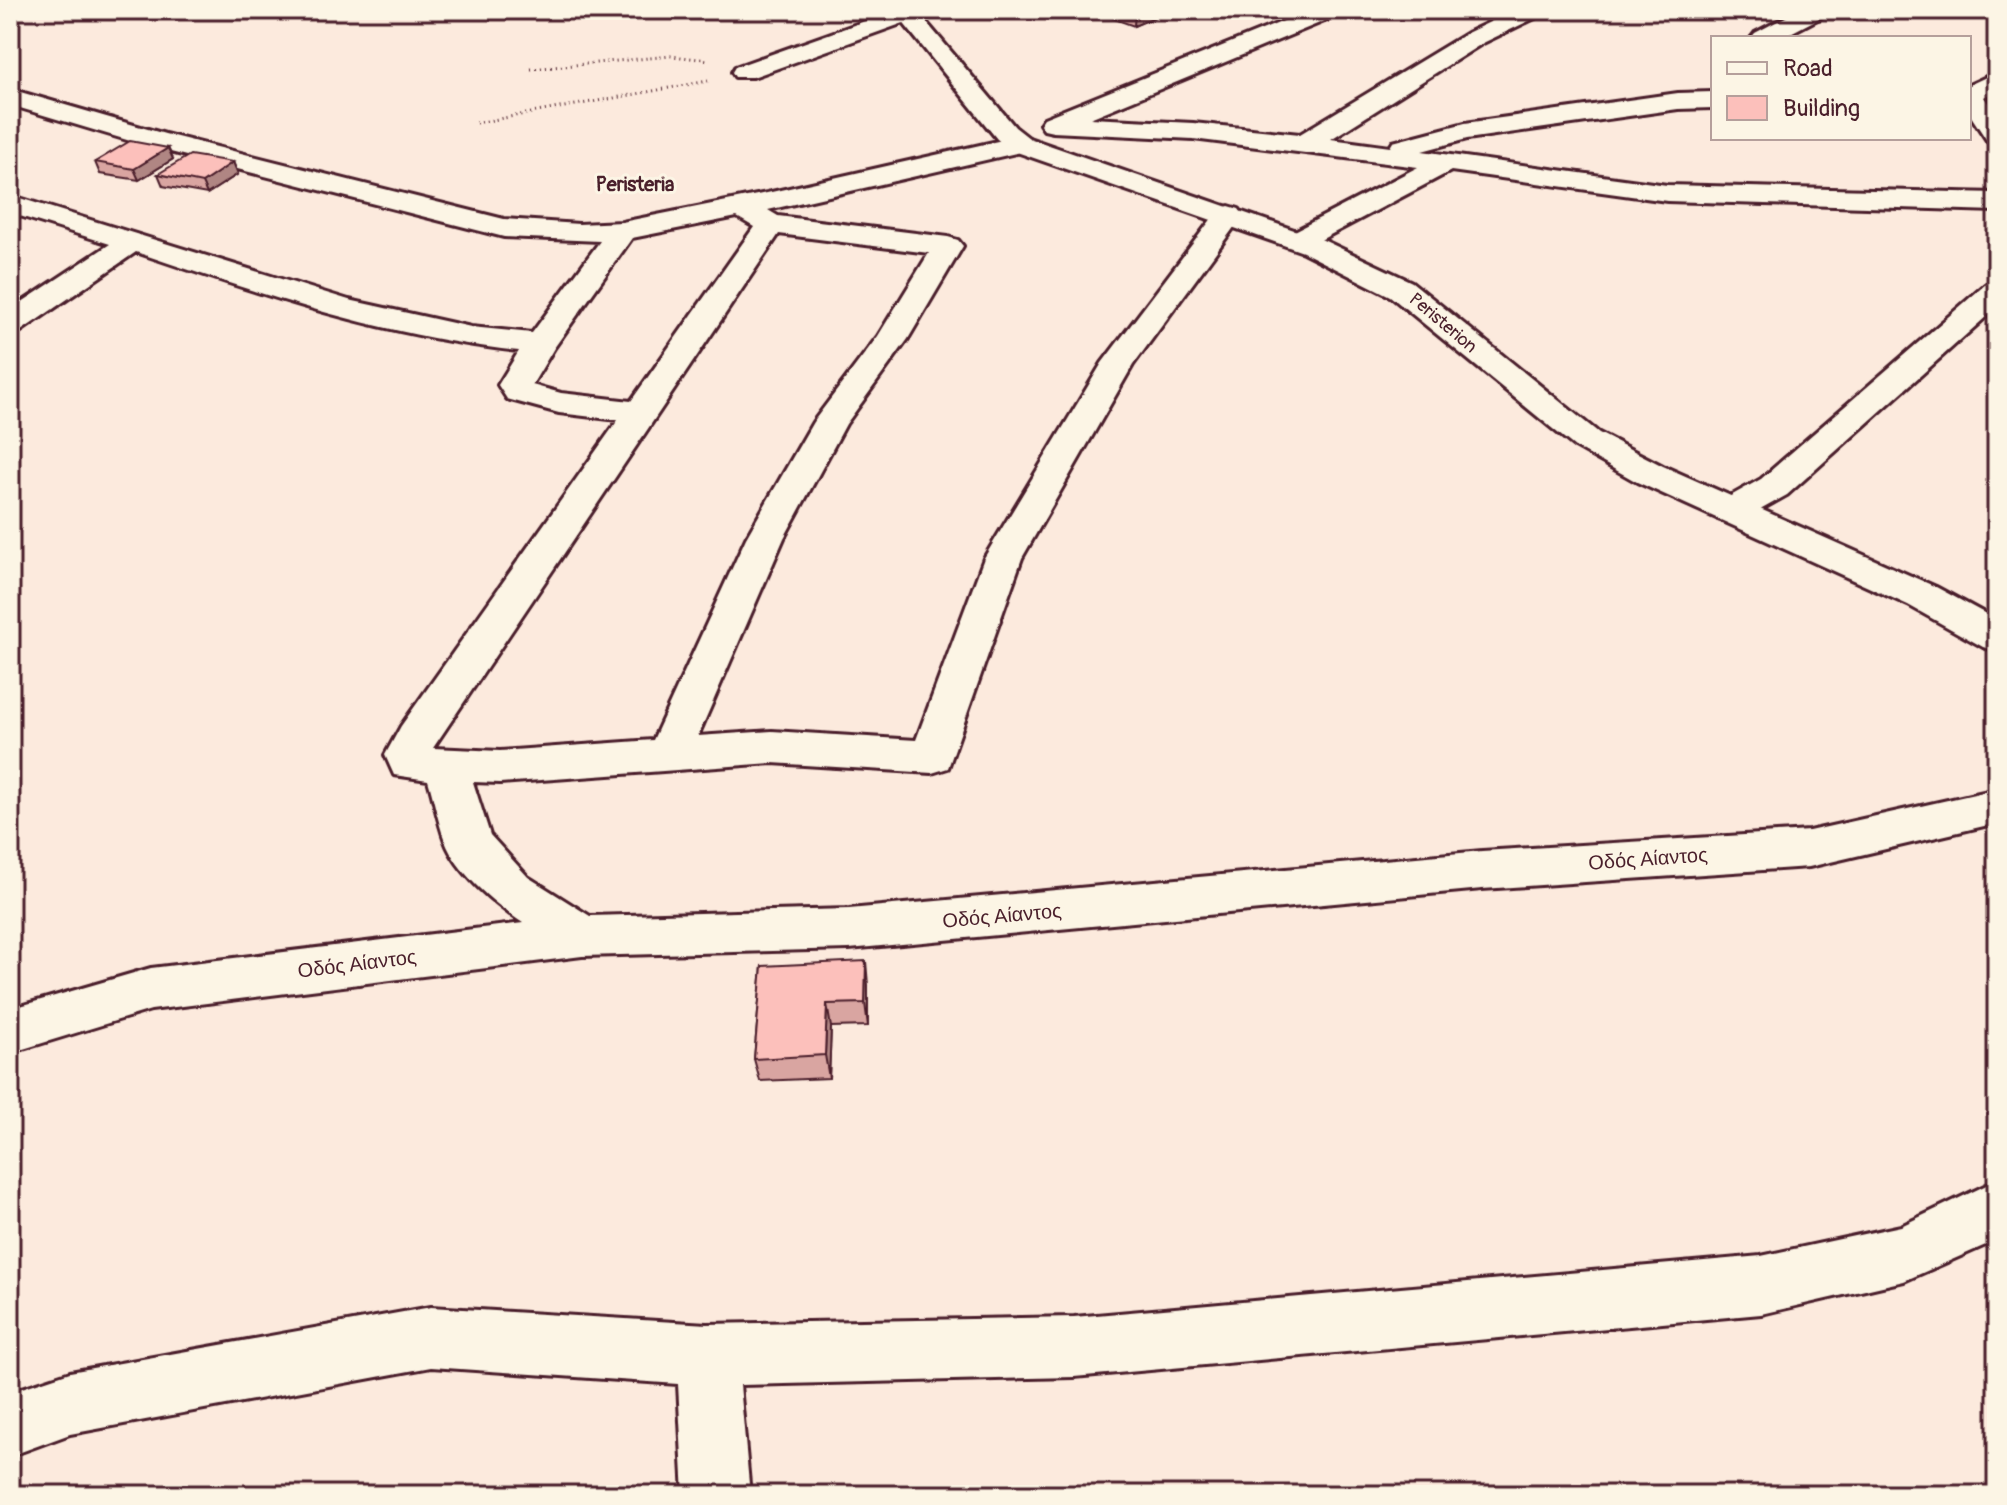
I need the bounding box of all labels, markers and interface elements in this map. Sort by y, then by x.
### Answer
legend [1711,36,1971,140]
text: Road [1783,54,1833,83]
text: Building [1783,94,1860,123]
district label: Peristeria [596,172,674,197]
street label: Peristerion [1404,288,1482,358]
street label: Οδός Αίαντος [1588,842,1709,876]
street label: Οδός Αίαντος [941,898,1063,934]
street label: Οδός Αίαντος [296,944,418,984]

